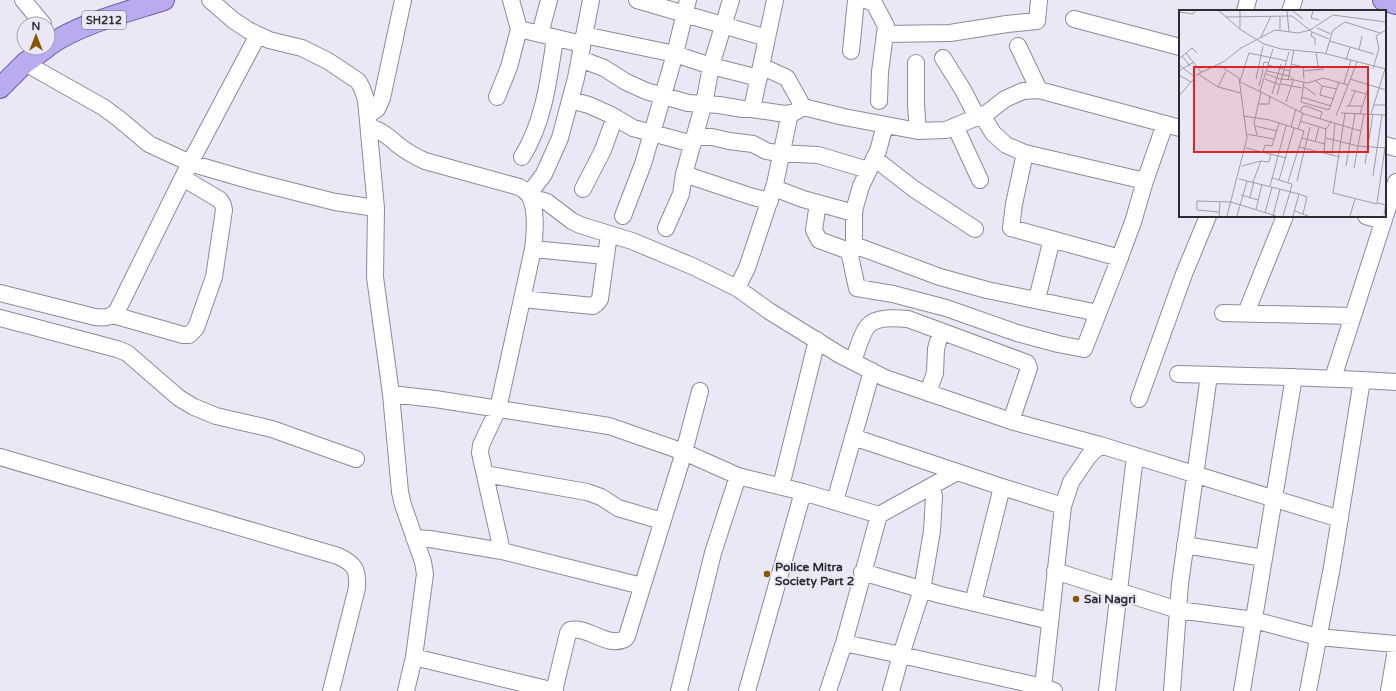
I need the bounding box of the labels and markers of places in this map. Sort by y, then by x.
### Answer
place label: Police Mitra Society Part 2 [775,560,854,589]
marker: Police Mitra Society Part 2 [762,569,772,579]
place label: Sai Nagri [1084,592,1136,607]
marker: Sai Nagri [1071,594,1081,604]

